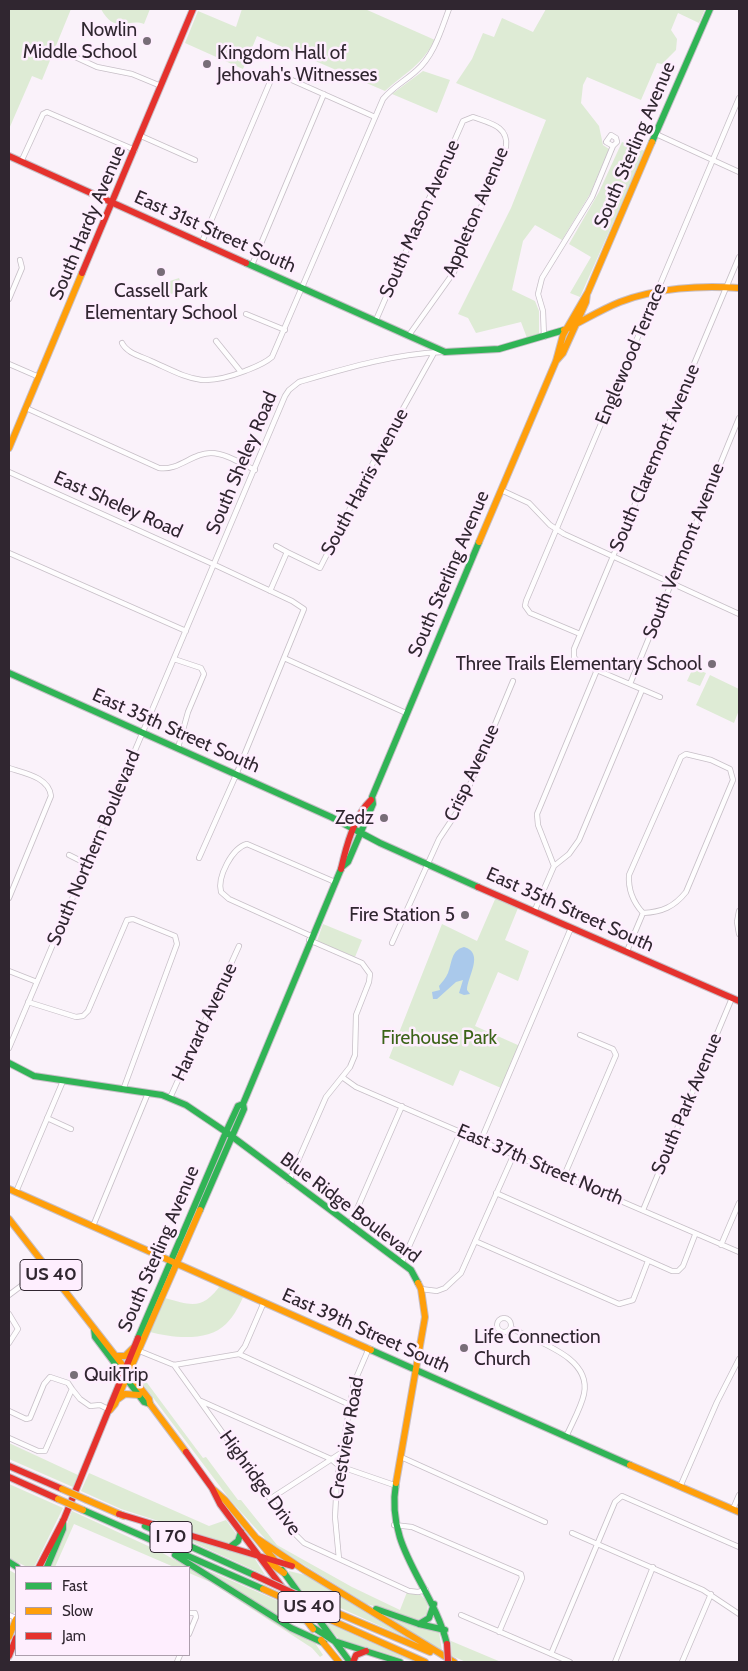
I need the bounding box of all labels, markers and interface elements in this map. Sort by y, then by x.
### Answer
place label: Nowlin Middle School [23,19,137,63]
marker: Nowlin Middle School [141,35,153,47]
place label: Kingdom Hall of Jehovah's Witnesses [217,42,377,86]
marker: Kingdom Hall of Jehovah's Witnesses [201,58,213,70]
street label: South Sterling Avenue [590,58,680,232]
street label: South Mason Avenue [375,137,465,301]
street label: South Hardy Avenue [45,142,131,304]
street label: Appleton Avenue [438,144,514,280]
street label: East 31st Street South [131,186,299,278]
marker: Cassell Park Elementary School [155,266,167,278]
place label: Cassell Park Elementary School [85,280,237,324]
street label: Englewood Terrace [591,280,671,428]
street label: South Claremont Avenue [605,361,705,555]
street label: South Sheley Road [202,388,282,538]
street label: South Harris Avenue [317,405,413,559]
street label: South Vermont Avenue [638,460,730,642]
street label: East Sheley Road [50,466,186,544]
street label: South Sterling Avenue [404,487,494,661]
place label: Three Trails Elementary School [456,653,702,675]
marker: Three Trails Elementary School [706,658,718,670]
street label: East 35th Street South [89,684,263,778]
street label: Crisp Avenue [440,721,504,825]
street label: South Northern Boulevard [43,747,145,949]
place label: Zedz [335,807,374,829]
marker: Zedz [378,812,390,824]
street label: East 35th Street South [483,863,657,957]
place label: Fire Station 5 [349,904,455,926]
marker: Fire Station 5 [459,909,471,921]
street label: Harvard Avenue [168,959,242,1085]
park label: Firehouse Park [381,1027,497,1049]
street label: South Park Avenue [647,1030,727,1178]
street label: East 37th Street North [453,1120,627,1210]
street label: Blue Ridge Boulevard [275,1148,425,1268]
street label: South Sterling Avenue [114,1162,204,1336]
road number: US 40 [20,1260,82,1290]
street label: East 39th Street South [278,1284,454,1378]
place label: Life Connection Church [474,1326,601,1370]
marker: Life Connection Church [458,1342,470,1354]
place label: QuikTrip [84,1364,148,1386]
marker: QuikTrip [68,1369,80,1381]
street label: Crestview Road [325,1375,369,1501]
street label: Highridge Drive [214,1426,306,1540]
road number: I 70 [150,1521,192,1552]
legend [15,1566,190,1656]
text: Fast [62,1577,87,1595]
road number: US 40 [278,1591,340,1622]
text: Slow [62,1602,93,1620]
text: Jam [62,1627,86,1645]

